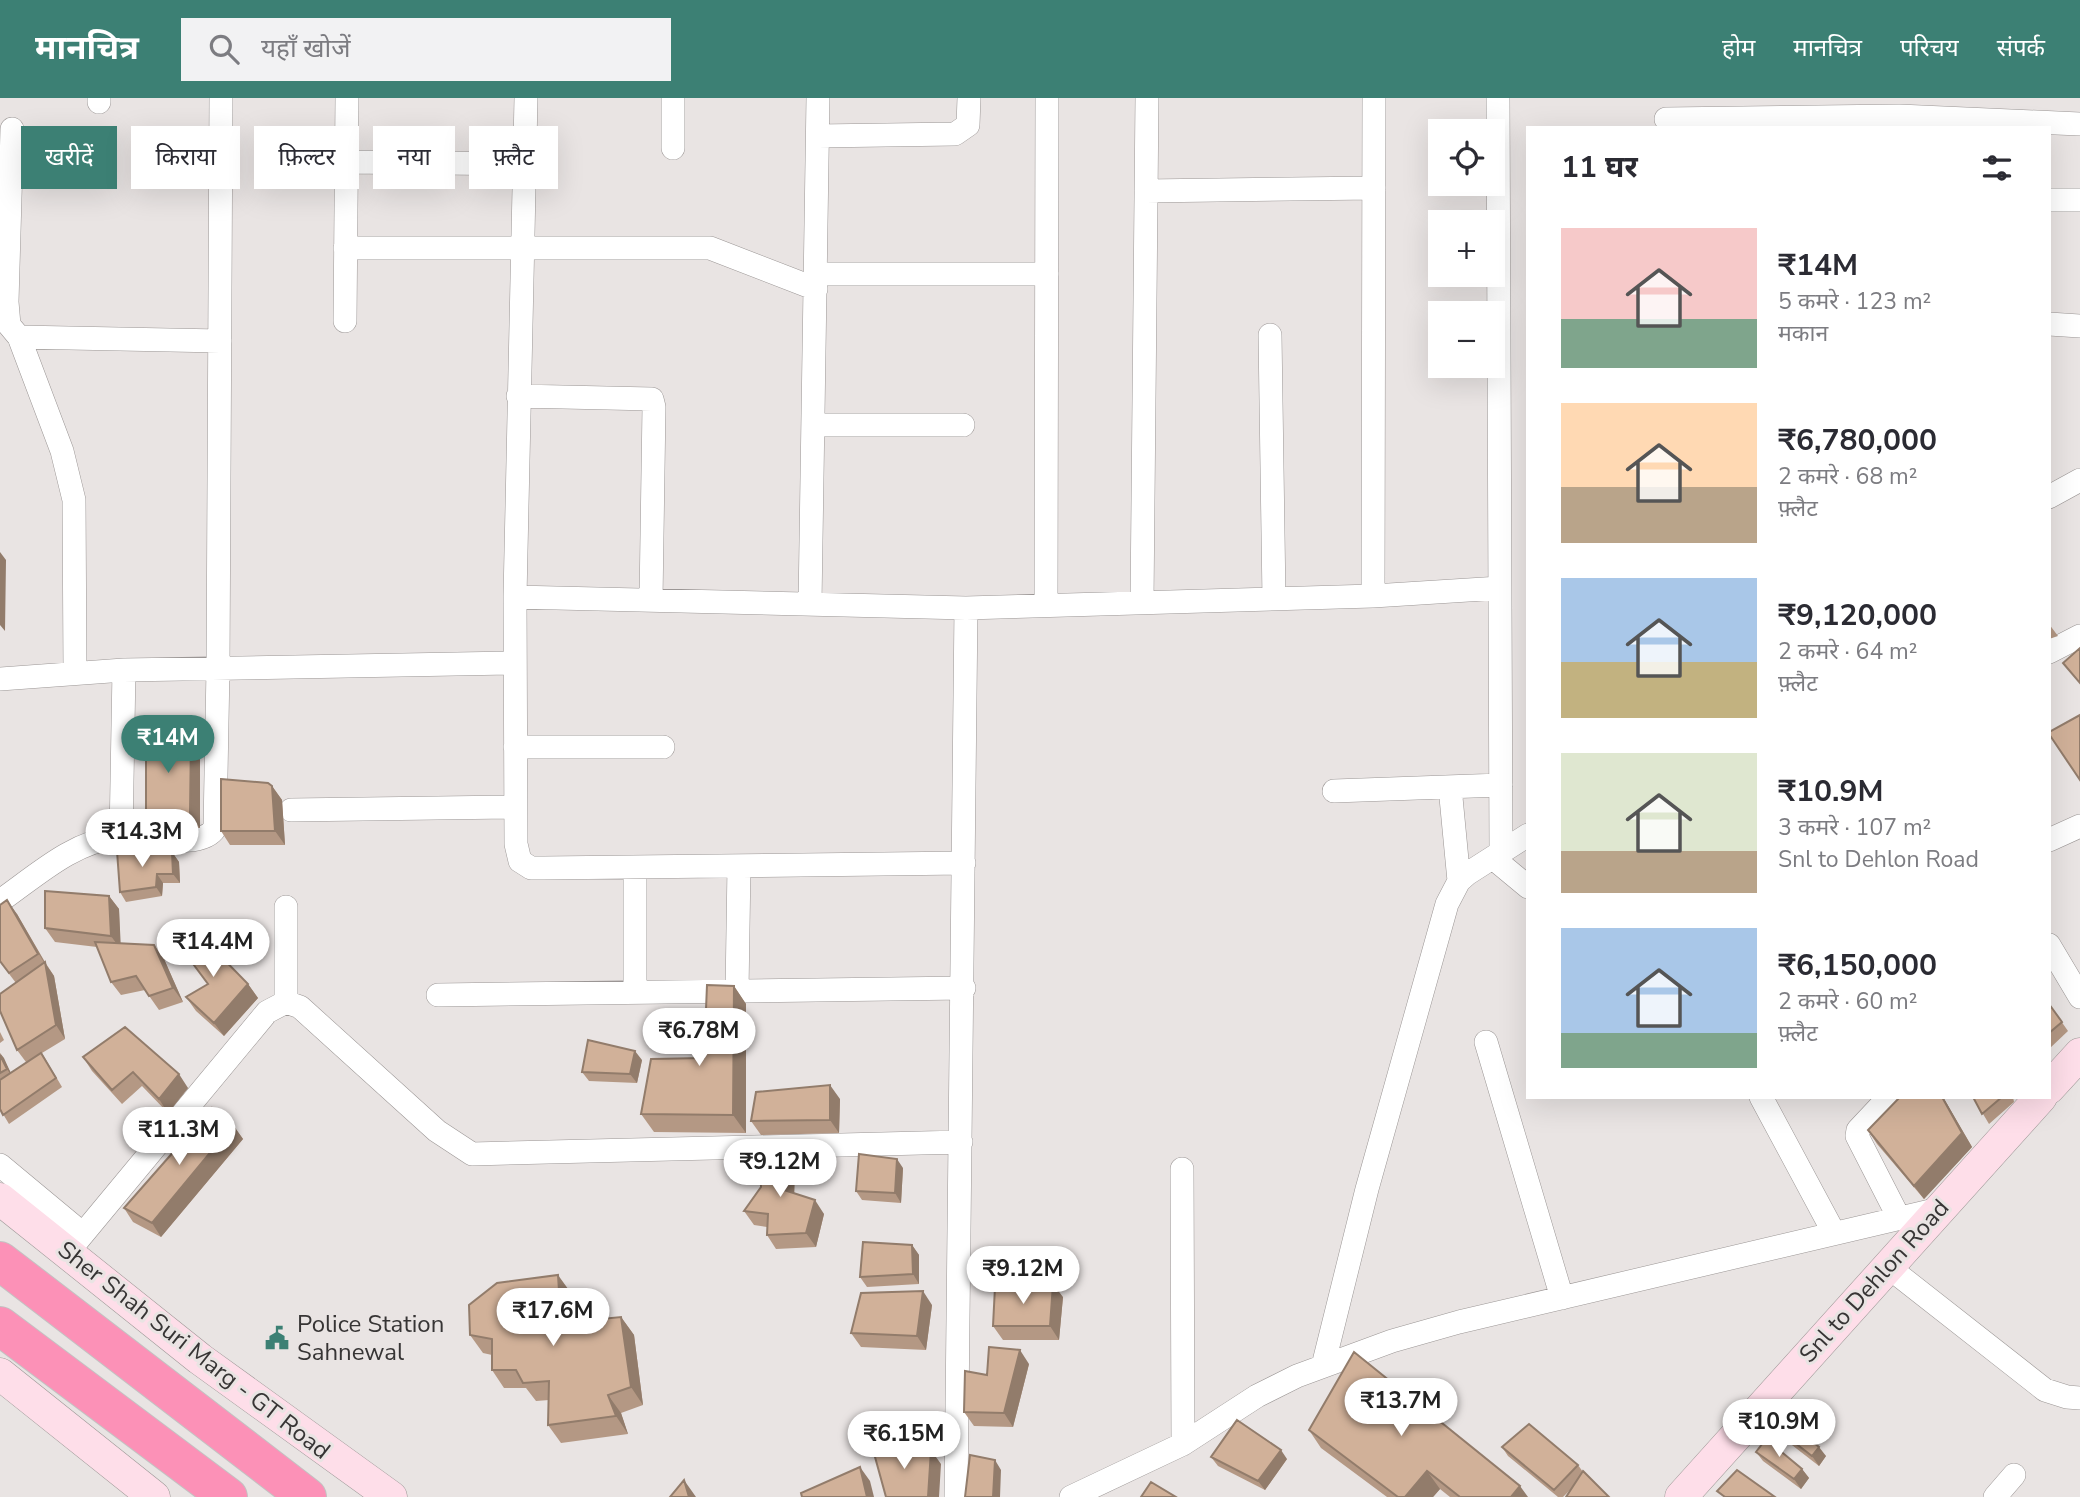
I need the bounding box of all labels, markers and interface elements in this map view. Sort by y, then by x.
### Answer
search box [181,18,671,81]
text: मानचित्र [35,26,139,71]
icon: search [205,30,243,68]
text: यहाँ खोजें [261,31,351,66]
text: होम [1722,32,1755,64]
text: मानचित्र [1793,32,1862,64]
text: परिचय [1900,32,1959,64]
text: संपर्क [1997,32,2045,64]
map controls [1428,119,1505,378]
button: locate [1428,119,1505,196]
chip: खरीदें [21,126,117,189]
chip: किराया [131,126,240,189]
chip: फ़िल्टर [254,126,359,189]
chip: नया [373,126,455,189]
chip: फ़्लैट [469,126,558,189]
text: 11 घर [1561,147,1638,188]
icon: filters [1978,149,2016,187]
button: + [1428,210,1505,287]
text: ₹14M [1778,245,1858,286]
icon: home [1617,256,1701,340]
text: 5 कमरे · 123 m² [1778,286,1931,317]
button: − [1428,301,1505,378]
text: मकान [1778,318,1828,349]
text: ₹6,780,000 [1778,420,1937,461]
icon: home [1617,431,1701,515]
text: 2 कमरे · 68 m² [1778,461,1918,492]
text: फ़्लैट [1778,493,1818,524]
text: ₹9,120,000 [1778,595,1937,636]
icon: home [1617,606,1701,690]
text: 2 कमरे · 64 m² [1778,636,1918,667]
text: फ़्लैट [1778,668,1818,699]
pin: ₹14M [127,716,209,775]
text: ₹14M [137,722,199,753]
text: ₹10.9M [1778,771,1883,812]
icon: home [1617,781,1701,865]
pin: ₹14.3M [85,810,199,869]
text: 3 कमरे · 107 m² [1778,812,1931,843]
text: ₹14.3M [102,816,182,847]
text: Snl to Dehlon Road [1778,844,1979,875]
pin: ₹14.4M [156,920,270,979]
text: ₹14.4M [173,926,253,957]
text: ₹6,150,000 [1778,945,1937,986]
icon: home [1617,956,1701,1040]
text: 2 कमरे · 60 m² [1778,986,1918,1017]
pin: ₹6.78M [642,1009,756,1068]
text: ₹6.78M [659,1015,739,1046]
text: फ़्लैट [1778,1018,1818,1049]
pin: ₹11.3M [122,1108,236,1167]
text: ₹11.3M [139,1114,219,1145]
pin: ₹9.12M [723,1140,837,1199]
text: ₹9.12M [740,1146,820,1177]
street label: Snl to Dehlon Road [1792,1192,1956,1370]
street label: Sher Shah Suri Marg - GT Road [51,1234,337,1466]
pin: ₹9.12M [966,1246,1080,1306]
text: ₹9.12M [983,1253,1063,1284]
pin: ₹17.6M [496,1288,610,1348]
text: ₹17.6M [513,1295,593,1326]
place label: Police Station Sahnewal [297,1308,444,1368]
public building icon: Police Station Sahnewal [263,1324,291,1352]
pin: ₹13.7M [1344,1378,1458,1438]
text: ₹13.7M [1361,1385,1441,1416]
pin: ₹10.9M [1722,1400,1836,1459]
text: ₹10.9M [1739,1406,1819,1437]
pin: ₹6.15M [847,1412,961,1471]
text: ₹6.15M [864,1418,944,1449]

